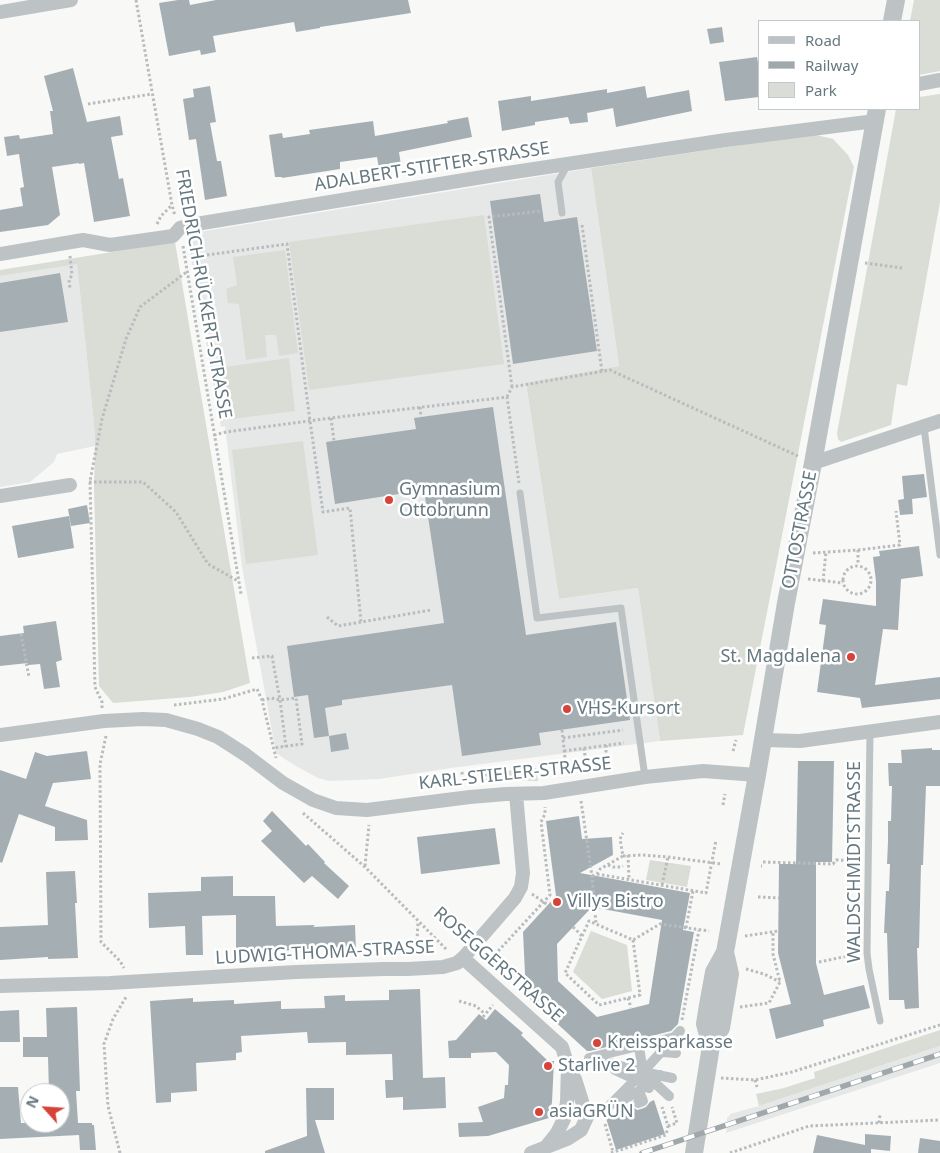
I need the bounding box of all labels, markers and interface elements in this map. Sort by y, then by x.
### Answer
legend [758,20,920,110]
text: Road [805,30,841,50]
text: Railway [805,55,858,75]
text: Park [805,80,837,100]
street label: ADALBERT-STIFTER-STRASSE [313,138,551,196]
street label: FRIEDRICH-RÜCKERT-STRASSE [170,167,236,421]
street label: OTTOSTRASSE [778,469,822,591]
place label: Gymnasium Ottobrunn [399,479,501,522]
marker: Gymnasium Ottobrunn [383,494,395,506]
place label: St. Magdalena [720,646,841,668]
marker: St. Magdalena [845,651,857,663]
place label: VHS-Kursort [577,698,680,720]
marker: VHS-Kursort [561,703,573,715]
street label: KARL-STIELER-STRASSE [417,753,613,795]
street label: WALDSCHMIDTSTRASSE [844,761,866,963]
place label: Villys Bistro [567,891,664,913]
marker: Villys Bistro [551,896,563,908]
street label: ROSEGGERSTRASSE [429,903,567,1027]
street label: LUDWIG-THOMA-STRASSE [215,936,435,970]
place label: Kreissparkasse [607,1032,733,1054]
marker: Kreissparkasse [591,1037,603,1049]
place label: Starlive 2 [558,1055,635,1077]
marker: Starlive 2 [542,1060,554,1072]
north arrow [20,1083,70,1133]
text: N [21,1092,43,1111]
place label: asiaGRÜN [549,1101,634,1123]
marker: asiaGRÜN [533,1106,545,1118]

